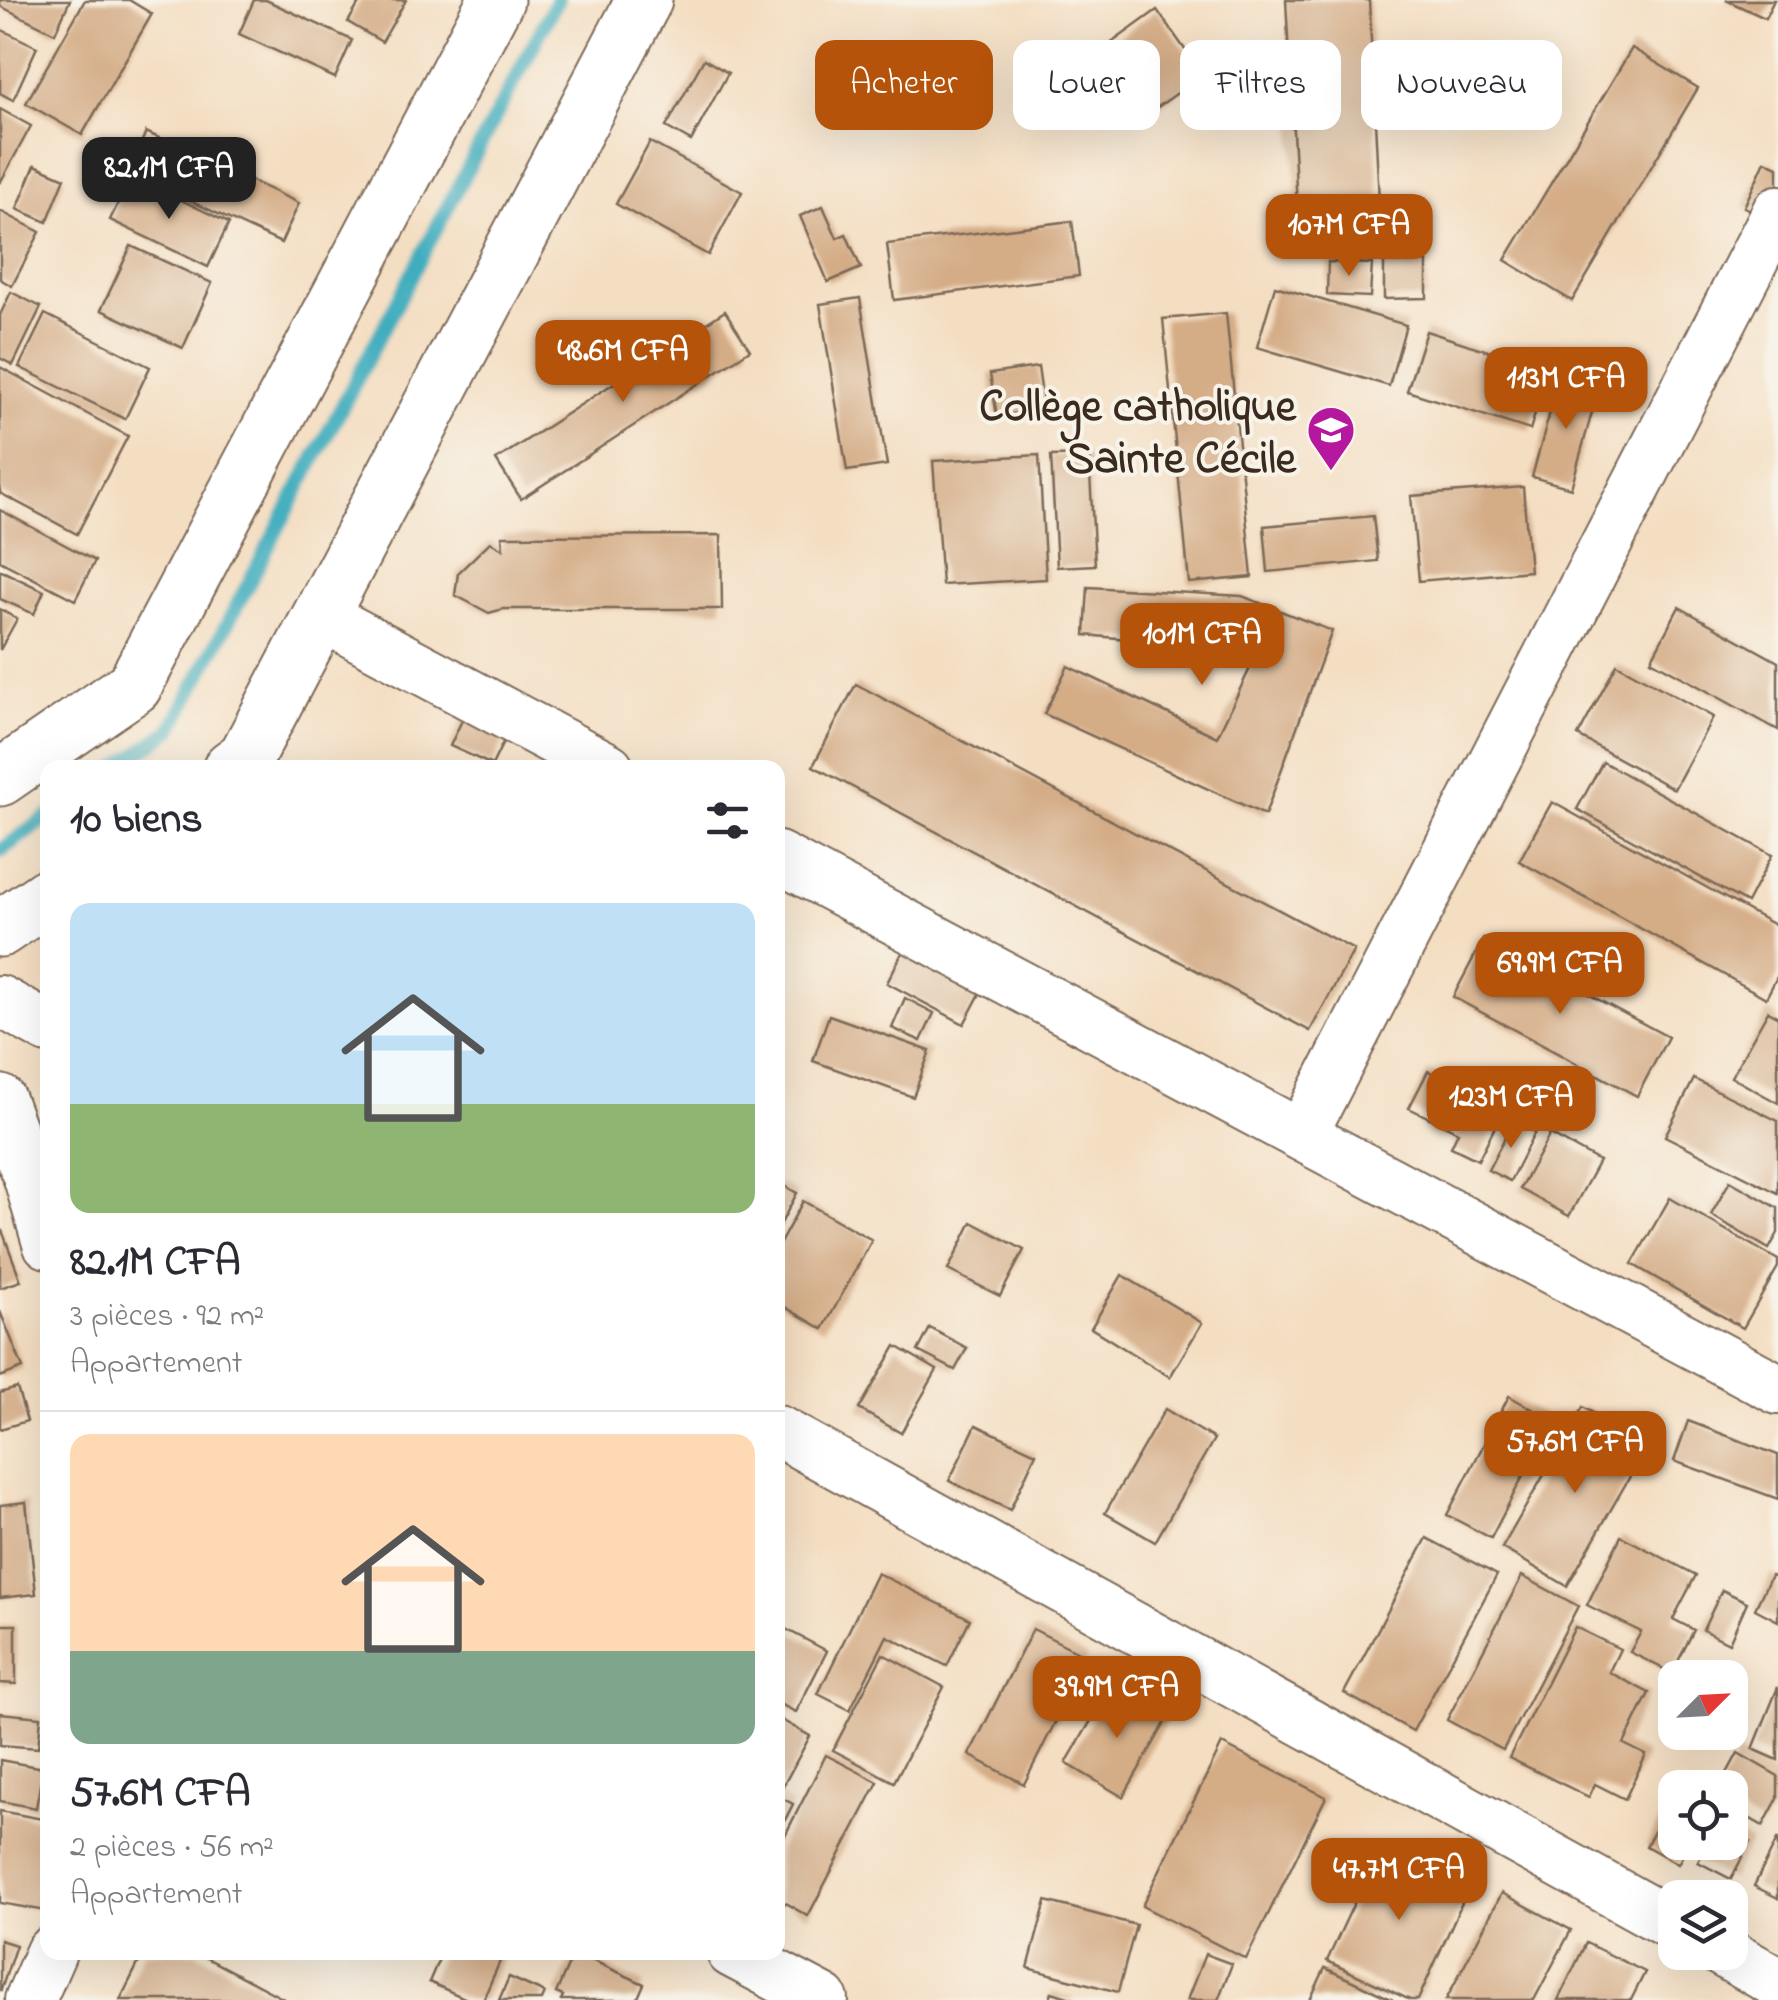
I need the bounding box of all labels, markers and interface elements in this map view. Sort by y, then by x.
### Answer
chip: Acheter [815,40,993,130]
chip: Louer [1013,40,1160,130]
chip: Filtres [1180,40,1341,130]
chip: Nouveau [1361,40,1562,130]
pin: 82.1M CFA [55,137,283,222]
text: 82.1M CFA [104,146,234,193]
pin: 107M CFA [1246,194,1452,279]
text: 107M CFA [1288,203,1410,250]
pin: 48.6M CFA [509,320,737,405]
text: 48.6M CFA [557,329,689,376]
pin: 113M CFA [1463,347,1669,432]
text: 113M CFA [1506,356,1626,403]
place label: Collège catholique Sainte Cécile [979,376,1298,494]
school or university icon: Collège catholique Sainte Cécile [1305,404,1357,472]
pin: 101M CFA [1099,603,1305,688]
text: 101M CFA [1142,612,1262,659]
text: 10 biens [70,790,203,851]
icon: filters [700,793,755,848]
pin: 69.9M CFA [1446,932,1674,1017]
text: 69.9M CFA [1497,941,1623,988]
icon: home [323,968,503,1148]
pin: 123M CFA [1408,1066,1614,1151]
text: 123M CFA [1449,1075,1573,1122]
text: 82.1M CFA [70,1233,241,1294]
text: 3 pièces · 92 m² [70,1294,264,1341]
text: Appartement [70,1341,243,1388]
pin: 57.6M CFA [1461,1411,1689,1496]
text: 57.6M CFA [1506,1420,1644,1467]
icon: home [323,1499,503,1679]
pin: 39.9M CFA [1003,1656,1231,1741]
north arrow [1658,1660,1748,1750]
map controls [1658,1660,1748,1970]
text: 39.9M CFA [1055,1665,1179,1712]
text: 57.6M CFA [70,1764,251,1825]
button: locate [1658,1770,1748,1860]
text: 2 pièces · 56 m² [70,1825,274,1872]
pin: 47.7M CFA [1285,1838,1513,1923]
text: 47.7M CFA [1333,1847,1465,1894]
text: Appartement [70,1872,243,1919]
button: layers [1658,1880,1748,1970]

